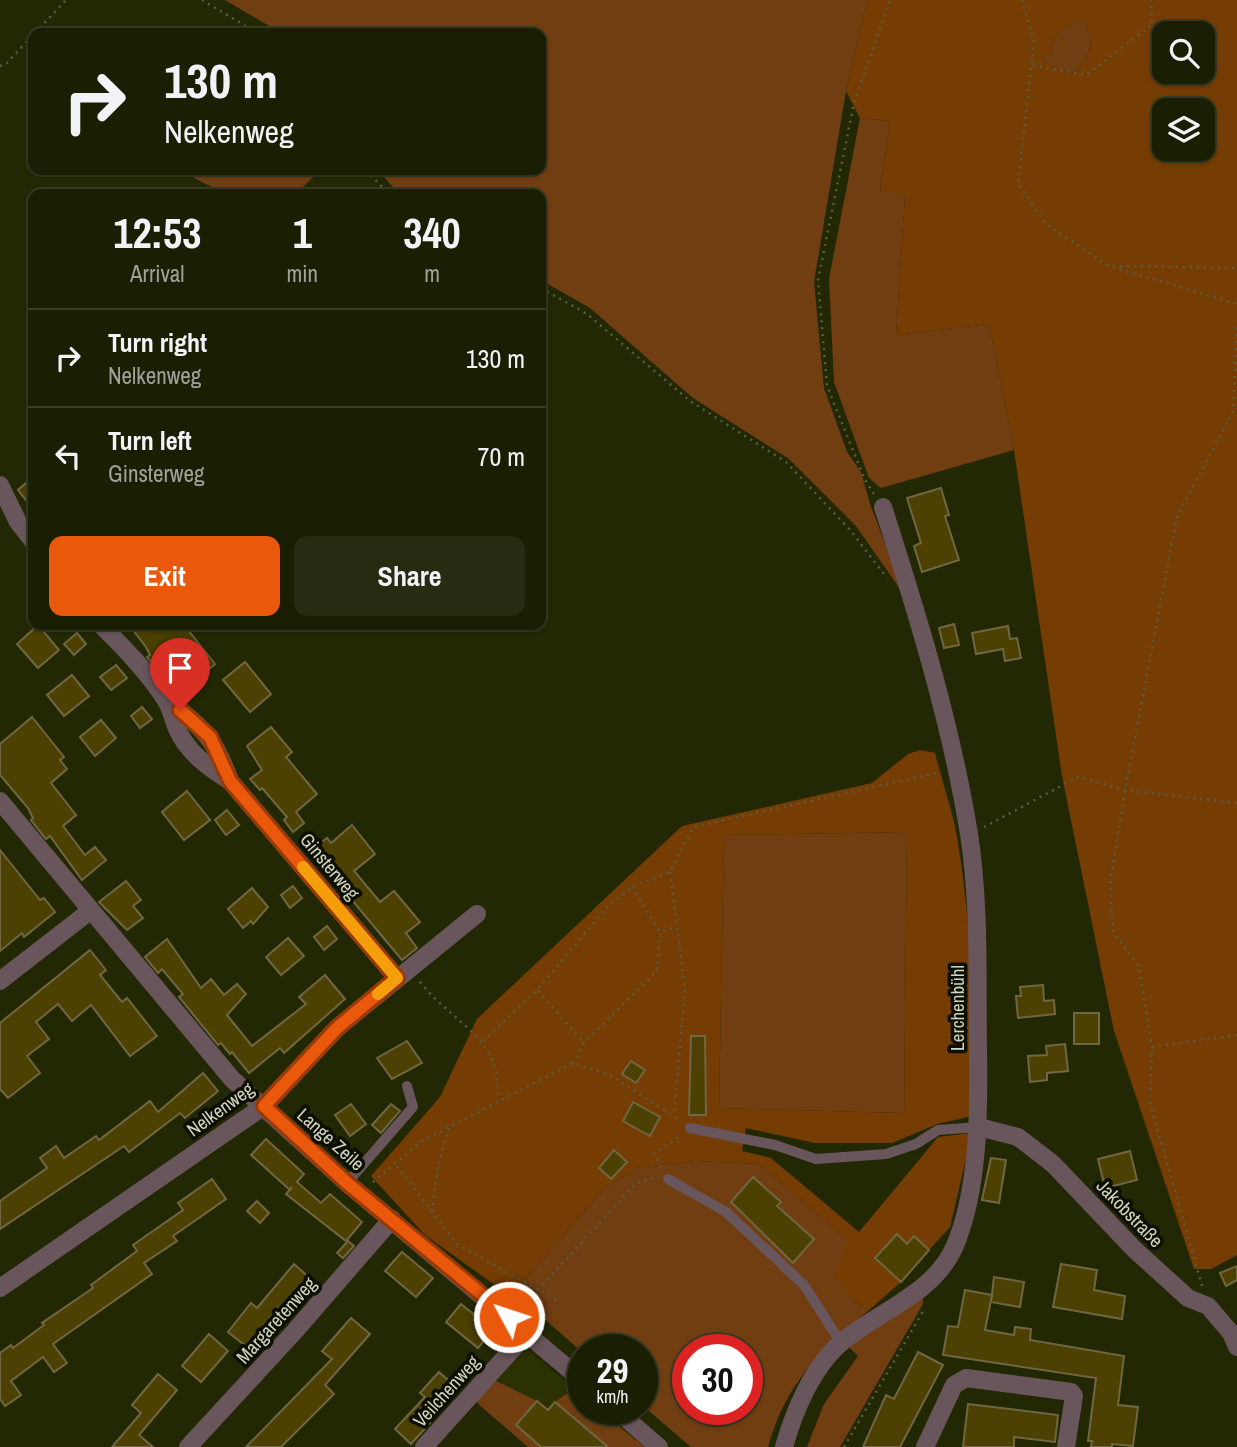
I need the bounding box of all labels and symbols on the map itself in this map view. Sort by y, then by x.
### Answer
pin [150,638,210,710]
street label: Ginsterweg [294,827,366,905]
street label: Lerchenbühl [944,965,970,1051]
street label: Nelkenweg [181,1076,259,1142]
street label: Lange Zeile [292,1102,370,1176]
street label: Jakobstraße [1091,1173,1169,1253]
street label: Margaretenweg [230,1271,322,1369]
position arrow [472,1280,546,1354]
speed limit sign: 30 [672,1334,763,1425]
street label: Veilchenweg [407,1349,485,1433]

